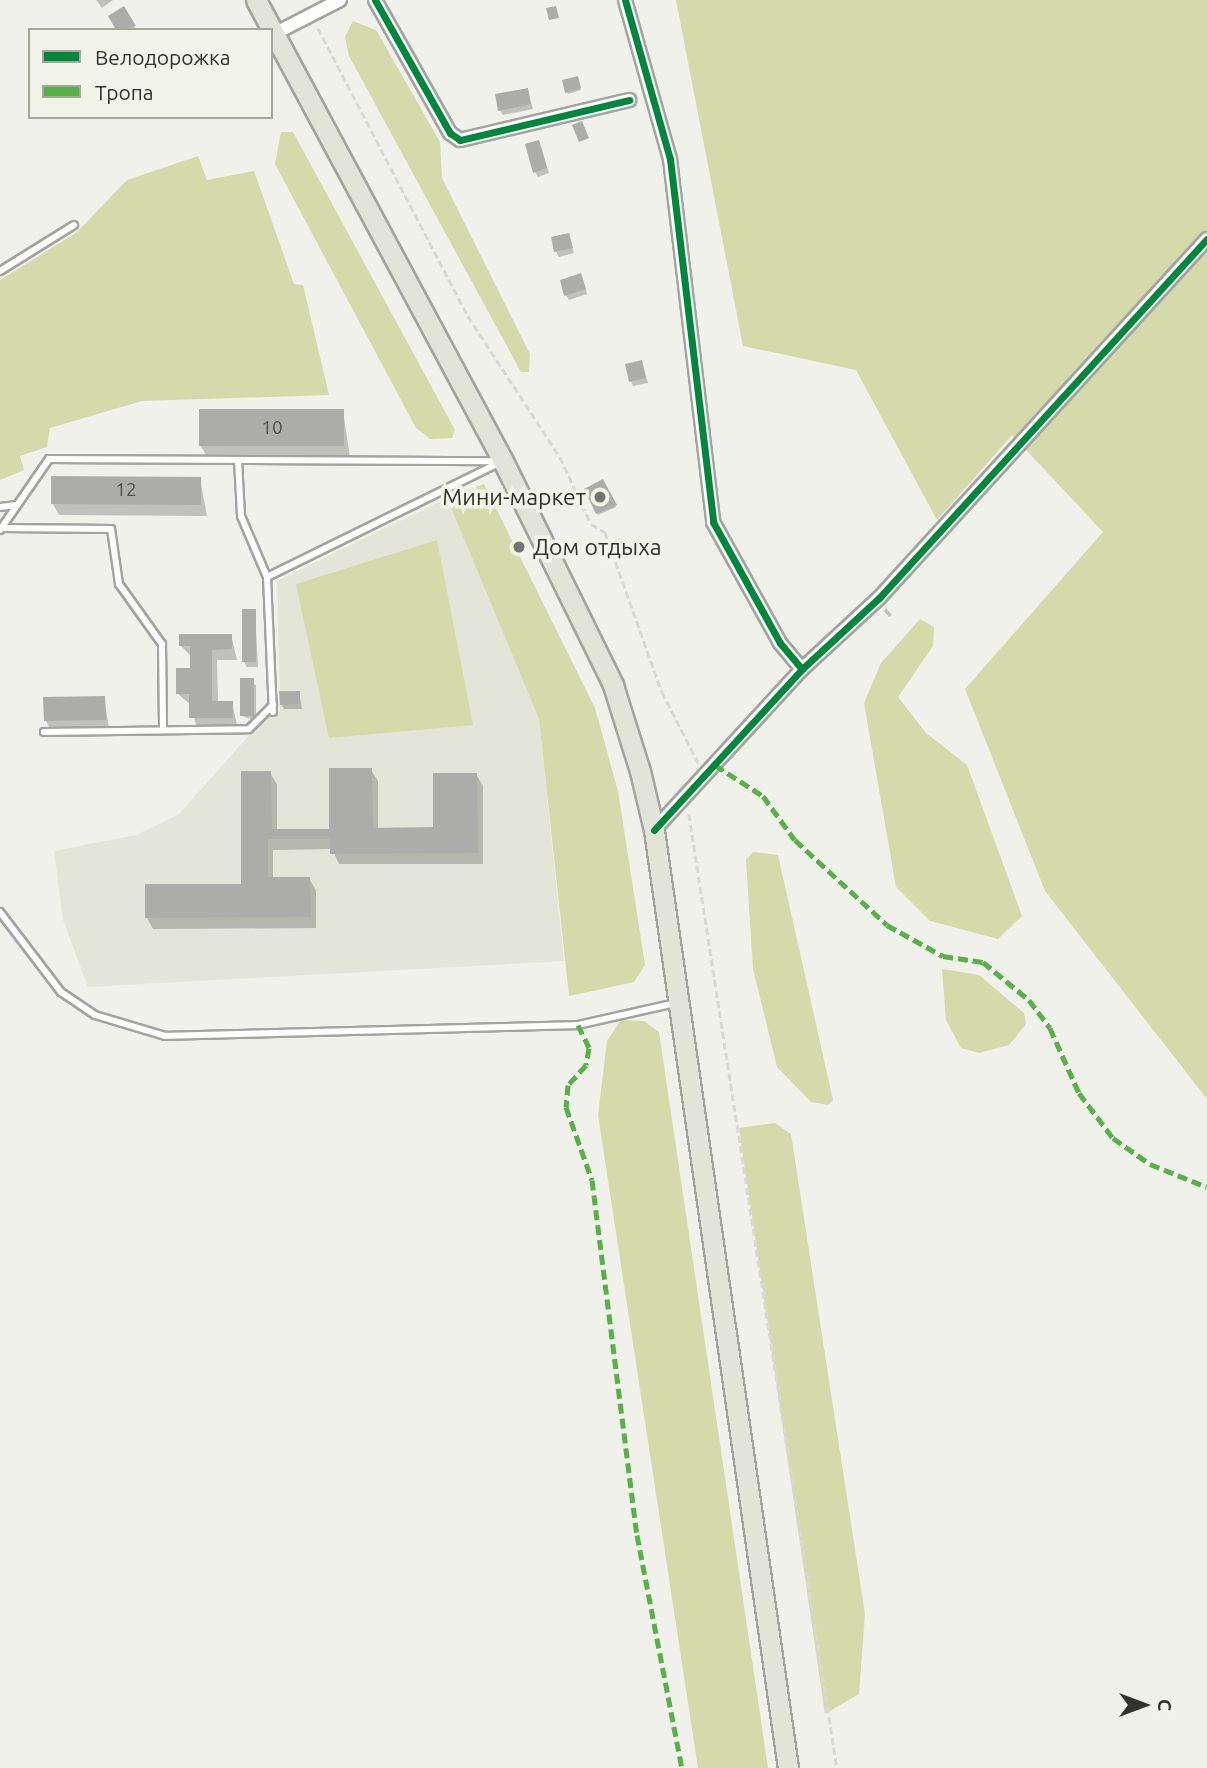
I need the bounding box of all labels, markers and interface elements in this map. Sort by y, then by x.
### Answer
legend [28,28,273,119]
text: Велодорожка [95,45,231,69]
text: Тропа [95,80,154,104]
house number: 10 [261,417,283,439]
house number: 12 [115,479,137,501]
place label: Мини-маркет [442,483,586,511]
marker: Мини-маркет [592,489,608,505]
place label: Дом отдыха [533,533,662,561]
marker: Дом отдыха [511,539,527,555]
north arrow [1109,1670,1179,1740]
text: С [1154,1699,1176,1711]

